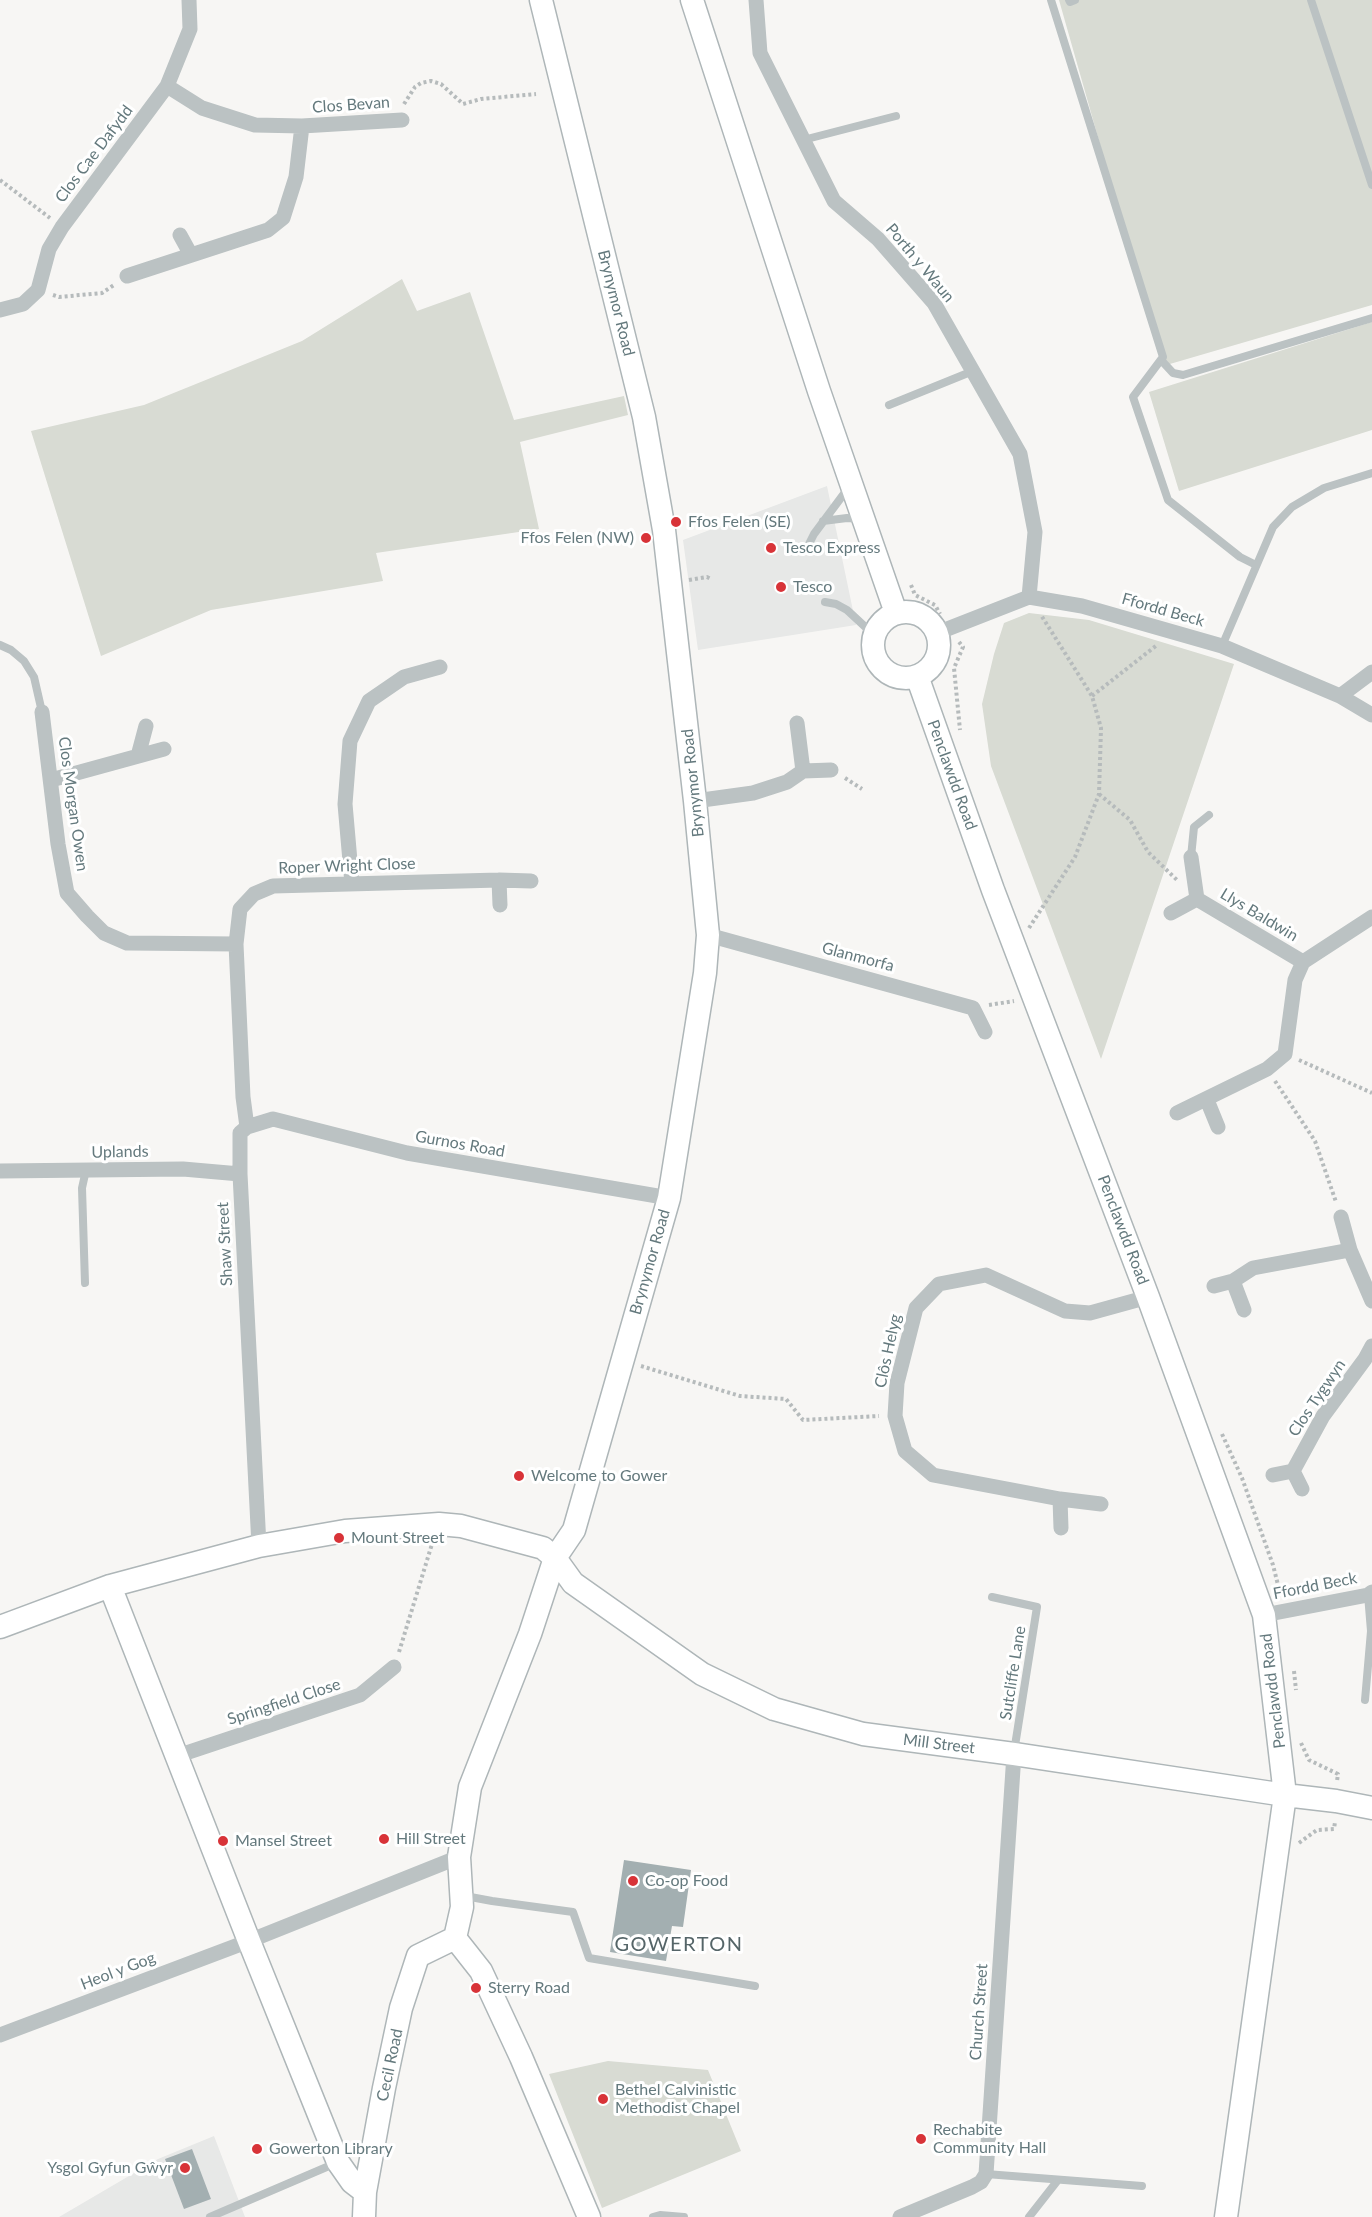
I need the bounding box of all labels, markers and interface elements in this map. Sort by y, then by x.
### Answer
street label: Clos Bevan [311,93,391,117]
street label: Clos Cae Dafydd [51,101,137,207]
street label: Porth y Waun [882,220,958,306]
street label: Brynymor Road [594,248,638,358]
place label: Ffos Felen (SE) [688,512,791,532]
marker: Ffos Felen (SE) [669,515,683,529]
place label: Ffos Felen (NW) [521,528,634,548]
marker: Ffos Felen (NW) [639,531,653,545]
place label: Tesco Express [783,538,881,558]
marker: Tesco Express [764,541,778,555]
place label: Tesco [793,577,832,597]
marker: Tesco [774,580,788,594]
street label: Ffordd Beck [1119,589,1207,631]
street label: Penclawdd Road [923,717,981,833]
street label: Brynymor Road [678,728,708,838]
street label: Clos Morgan Owen [54,735,92,873]
street label: Roper Wright Close [278,854,416,878]
street label: Llys Baldwin [1217,884,1301,946]
street label: Glanmorfa [820,938,896,976]
street label: Gurnos Road [414,1127,506,1161]
street label: Uplands [91,1142,149,1162]
street label: Penclawdd Road [1093,1172,1153,1288]
street label: Shaw Street [213,1201,237,1287]
street label: Brynymor Road [626,1207,674,1317]
street label: Clôs Helyg [871,1312,905,1390]
street label: Clos Tygwyn [1284,1356,1350,1440]
place label: Welcome to Gower [531,1466,667,1486]
marker: Welcome to Gower [512,1469,526,1483]
place label: Mount Street [351,1528,444,1548]
marker: Mount Street [332,1531,346,1545]
street label: Ffordd Beck [1271,1568,1359,1604]
street label: Sutcliffe Lane [996,1625,1030,1721]
street label: Penclawdd Road [1256,1632,1290,1750]
street label: Springfield Close [225,1675,343,1729]
street label: Mill Street [902,1730,976,1758]
place label: Hill Street [396,1829,466,1849]
place label: Mansel Street [235,1831,332,1851]
marker: Hill Street [377,1832,391,1846]
marker: Mansel Street [216,1834,230,1848]
place label: Co-op Food [645,1871,728,1891]
marker: Co-op Food [626,1874,640,1888]
district label: GOWERTON [614,1933,744,1957]
street label: Heol y Gog [78,1948,158,1994]
street label: Church Street [966,1963,992,2061]
place label: Sterry Road [488,1978,570,1998]
marker: Sterry Road [469,1981,483,1995]
street label: Cecil Road [373,2027,407,2103]
place label: Bethel Calvinistic Methodist Chapel [615,2080,740,2118]
marker: Bethel Calvinistic Methodist Chapel [596,2092,610,2106]
place label: Rechabite Community Hall [933,2120,1046,2158]
marker: Rechabite Community Hall [914,2132,928,2146]
place label: Gowerton Library [269,2139,393,2159]
marker: Gowerton Library [250,2142,264,2156]
place label: Ysgol Gyfun Gŵyr [47,2158,173,2178]
marker: Ysgol Gyfun Gŵyr [178,2161,192,2175]

